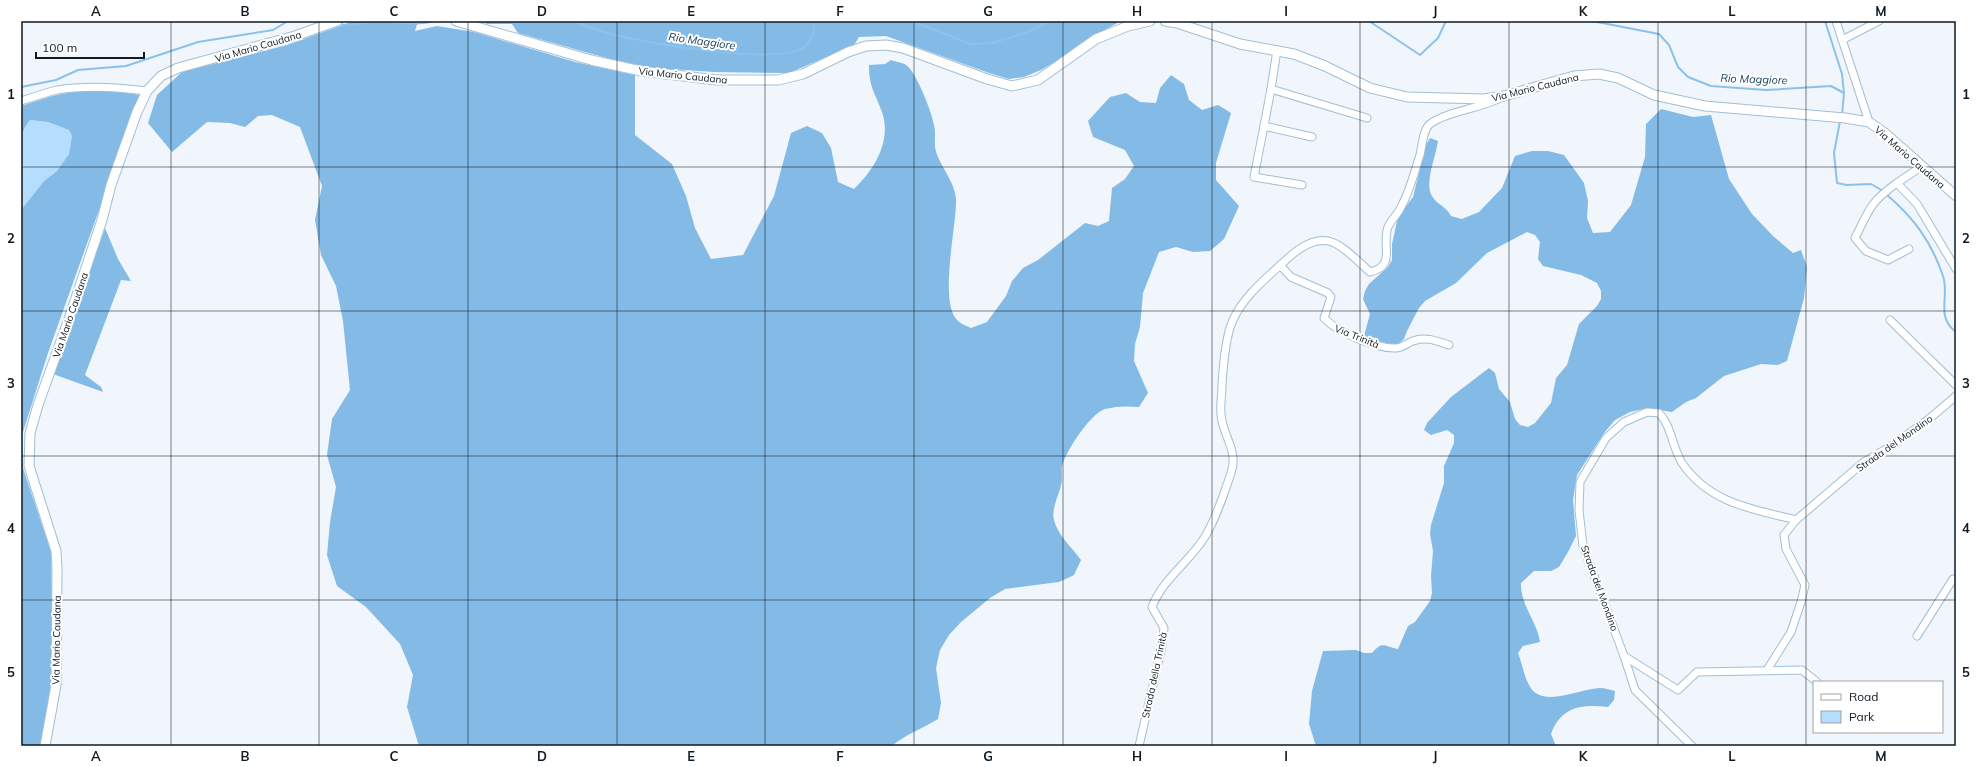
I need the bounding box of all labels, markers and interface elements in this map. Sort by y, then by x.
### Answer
text: A [91,3,101,19]
text: B [241,3,250,19]
text: C [390,3,399,19]
text: D [537,3,547,19]
text: E [687,3,695,19]
text: F [836,3,844,19]
text: G [983,3,993,19]
text: H [1132,3,1142,19]
text: I [1284,3,1288,19]
text: J [1433,3,1437,19]
text: K [1579,3,1589,19]
text: L [1728,3,1736,19]
text: M [1875,3,1887,19]
street label: Via Mario Caudana [213,28,303,65]
water label: Rio Maggiore [668,29,736,53]
scale bar [36,34,144,60]
text: 100 m [42,40,77,55]
street label: Via Mario Caudana [638,64,728,87]
street label: Via Mario Caudana [1490,70,1580,105]
water label: Rio Maggiore [1720,71,1788,87]
text: 1 [7,86,15,102]
text: 1 [1962,86,1970,102]
street label: Via Mario Caudana [1872,123,1948,192]
text: 2 [7,230,15,246]
text: 2 [1962,230,1970,246]
street label: Via Mario Caudana [50,271,91,359]
street label: Via Trinità [1333,322,1381,351]
text: 3 [7,375,15,391]
text: 3 [1962,375,1970,391]
street label: Strada del Mondino [1854,412,1935,475]
text: 4 [7,520,15,536]
text: 4 [1962,520,1970,536]
street label: Strada del Mondino [1578,543,1621,633]
street label: Via Mario Caudana [49,595,64,685]
street label: Strada della Trinità [1139,631,1170,719]
text: 5 [7,664,15,680]
text: 5 [1962,664,1970,680]
legend [1813,681,1943,733]
text: Road [1849,689,1878,704]
text: Park [1849,709,1875,724]
text: A [91,748,101,764]
text: B [241,748,250,764]
text: C [390,748,399,764]
text: D [537,748,547,764]
text: E [687,748,695,764]
text: F [836,748,844,764]
text: G [983,748,993,764]
text: H [1132,748,1142,764]
text: I [1284,748,1288,764]
text: J [1433,748,1437,764]
text: K [1579,748,1589,764]
text: L [1728,748,1736,764]
text: M [1875,748,1887,764]

